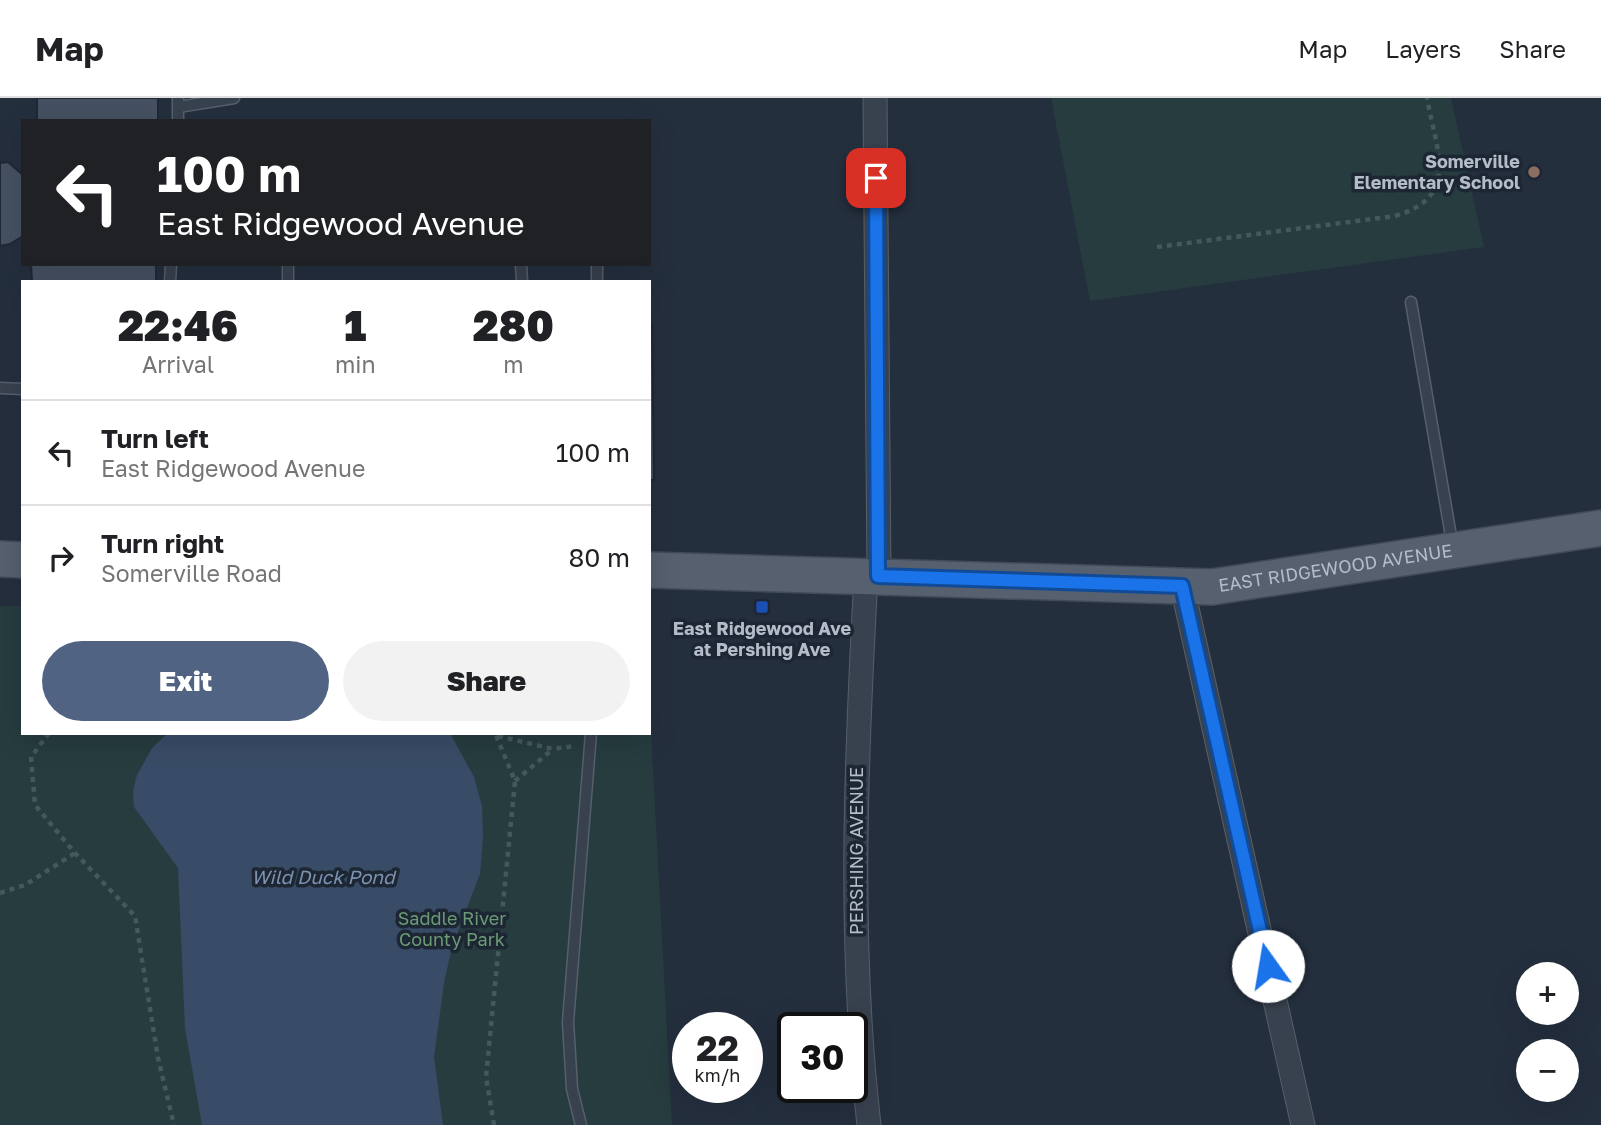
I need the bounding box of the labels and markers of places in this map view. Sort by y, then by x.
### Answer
pin [846,148,906,208]
place label: Somerville Elementary School [1354,150,1520,193]
marker: Somerville Elementary School [1526,164,1542,180]
marker: East Ridgewood Ave at Pershing Ave [754,599,770,615]
place label: East Ridgewood Ave at Pershing Ave [673,617,852,660]

